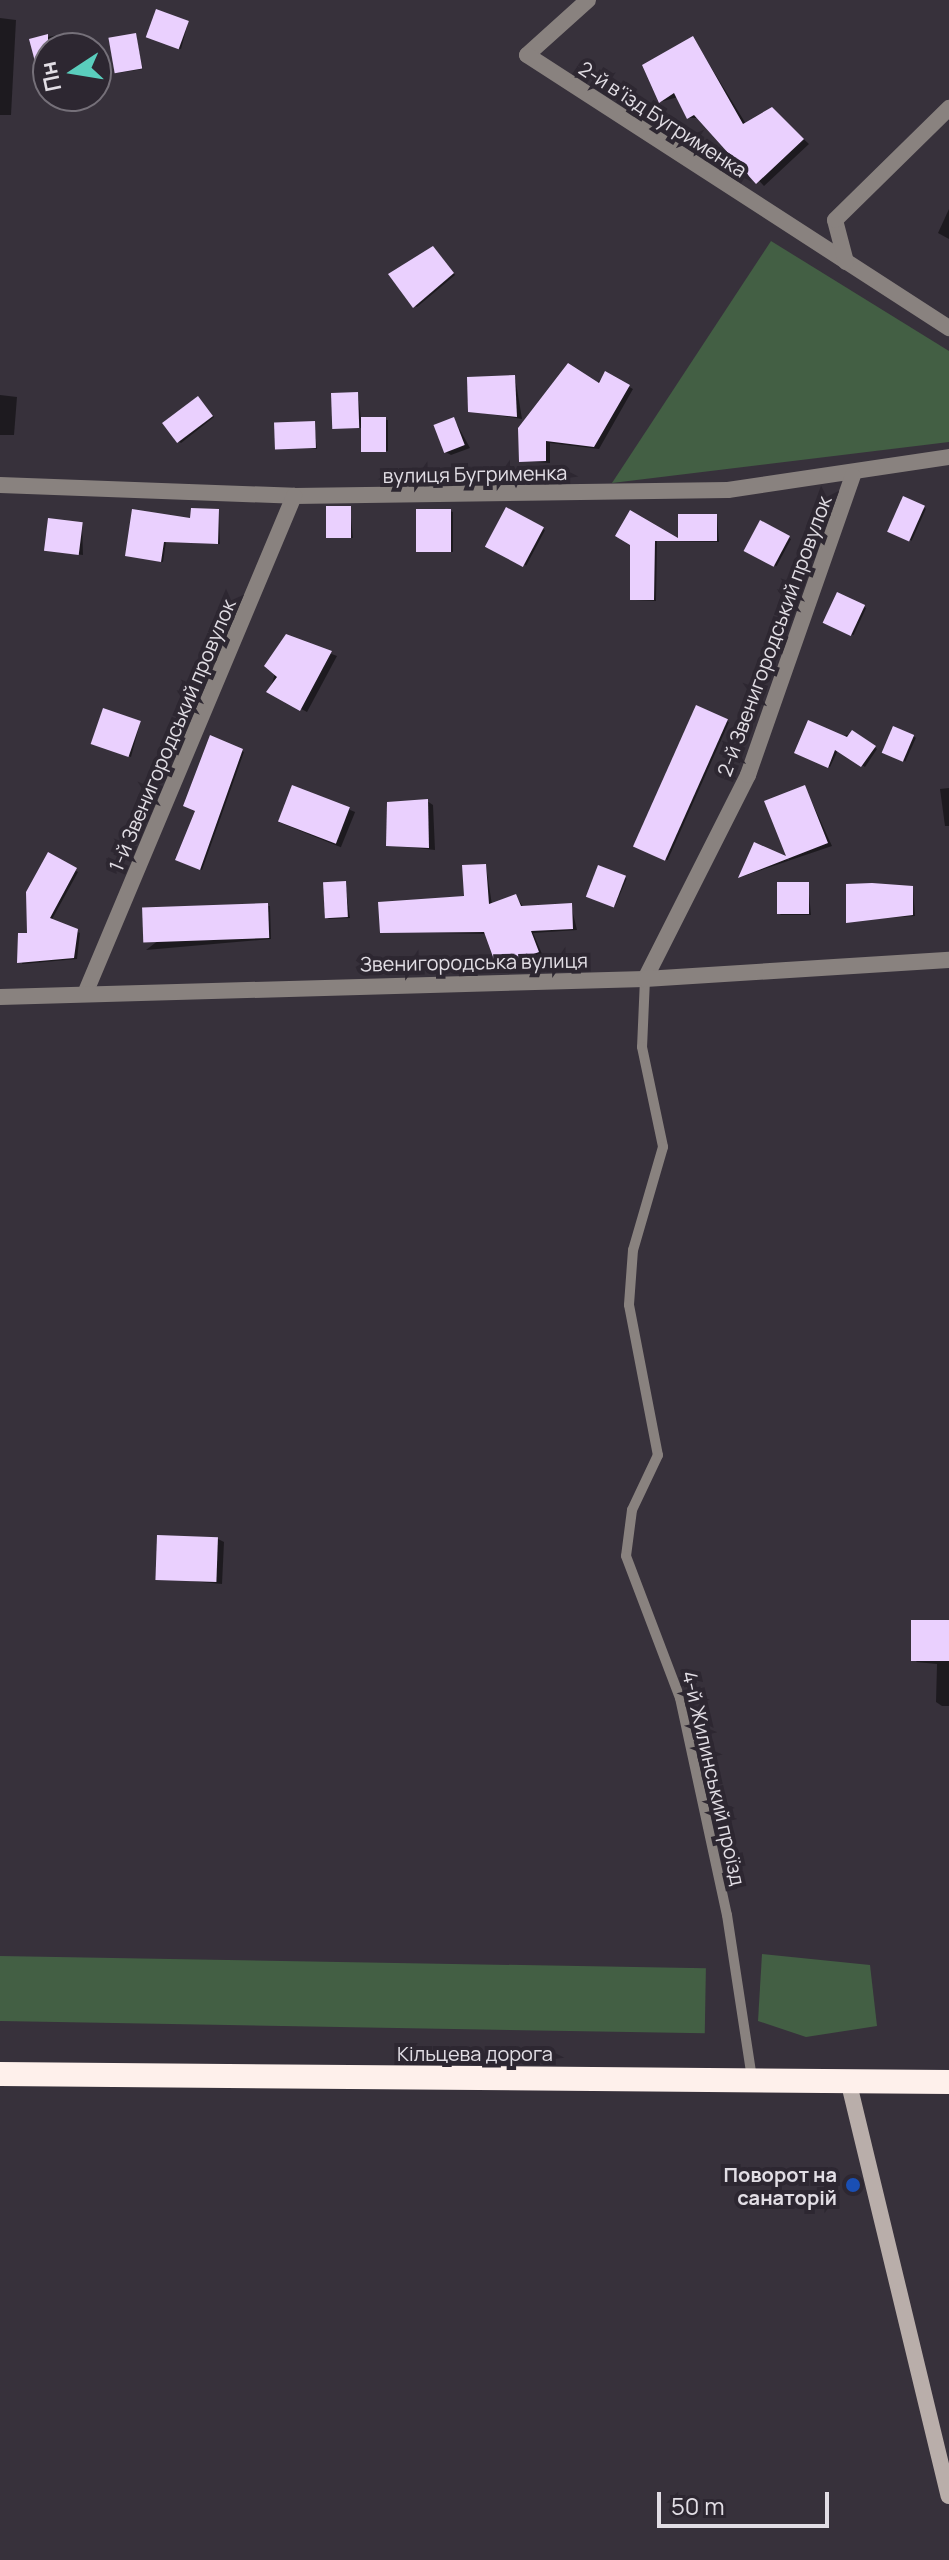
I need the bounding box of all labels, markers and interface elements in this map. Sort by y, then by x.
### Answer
north arrow [32,32,112,112]
street label: 2-й в'їзд Бугрименка [575,56,751,182]
text: Пн [33,59,68,94]
street label: вулиця Бугрименка [382,460,568,488]
street label: 2-й Звенигородський провулок [712,492,836,780]
street label: 1-й Звенигородський провулок [104,595,240,875]
street label: Звенигородська вулиця [360,948,588,976]
street label: 4-й Жилинський проїзд [678,1668,750,1888]
street label: Кільцева дорога [397,2041,553,2065]
place label: Поворот на санаторій [724,2162,837,2209]
marker: Поворот на санаторій [844,2176,862,2194]
scale bar [661,2476,833,2526]
text: 50 m [671,2489,725,2522]

